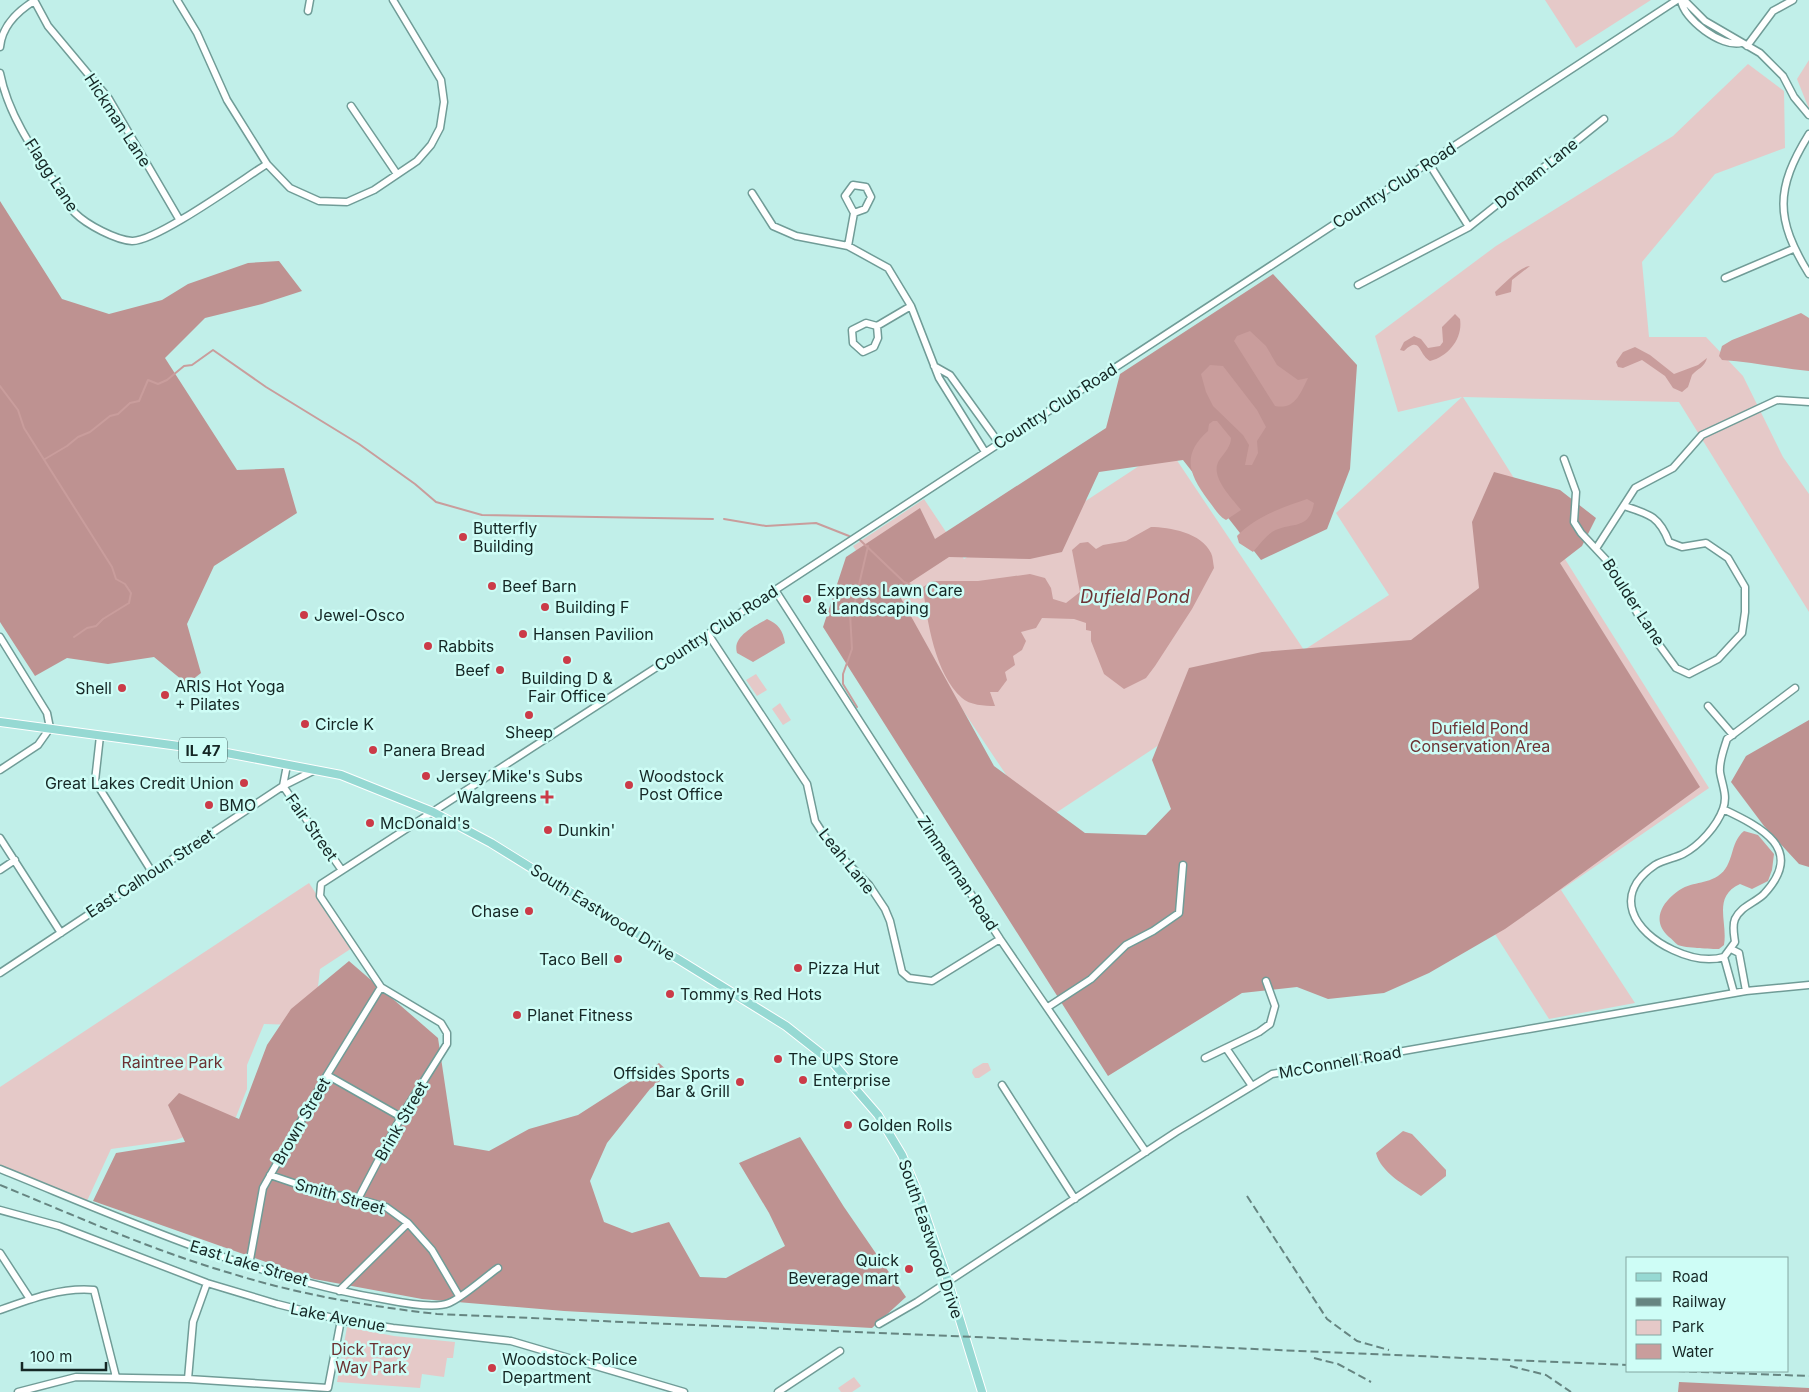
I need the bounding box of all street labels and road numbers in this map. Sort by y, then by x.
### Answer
street label: Hickman Lane [80,69,156,171]
street label: Dorham Lane [1490,133,1582,213]
street label: Flagg Lane [21,135,83,215]
street label: Country Club Road [1329,138,1459,232]
street label: Country Club Road [990,359,1120,453]
street label: Boulder Lane [1598,555,1670,649]
street label: Country Club Road [651,581,781,675]
road number: IL 47 [179,738,227,762]
street label: Fair Street [282,789,342,865]
street label: Zimmerman Road [913,812,1003,934]
street label: East Calhoun Street [82,824,218,922]
street label: Leah Lane [815,824,879,898]
street label: South Eastwood Drive [527,859,679,965]
street label: McConnell Road [1277,1041,1403,1083]
street label: Brown Street [268,1074,334,1168]
street label: Brink Street [370,1078,432,1164]
street label: South Eastwood Drive [894,1157,968,1321]
street label: Smith Street [293,1174,387,1218]
street label: East Lake Street [188,1236,310,1290]
street label: Lake Avenue [289,1298,387,1336]

